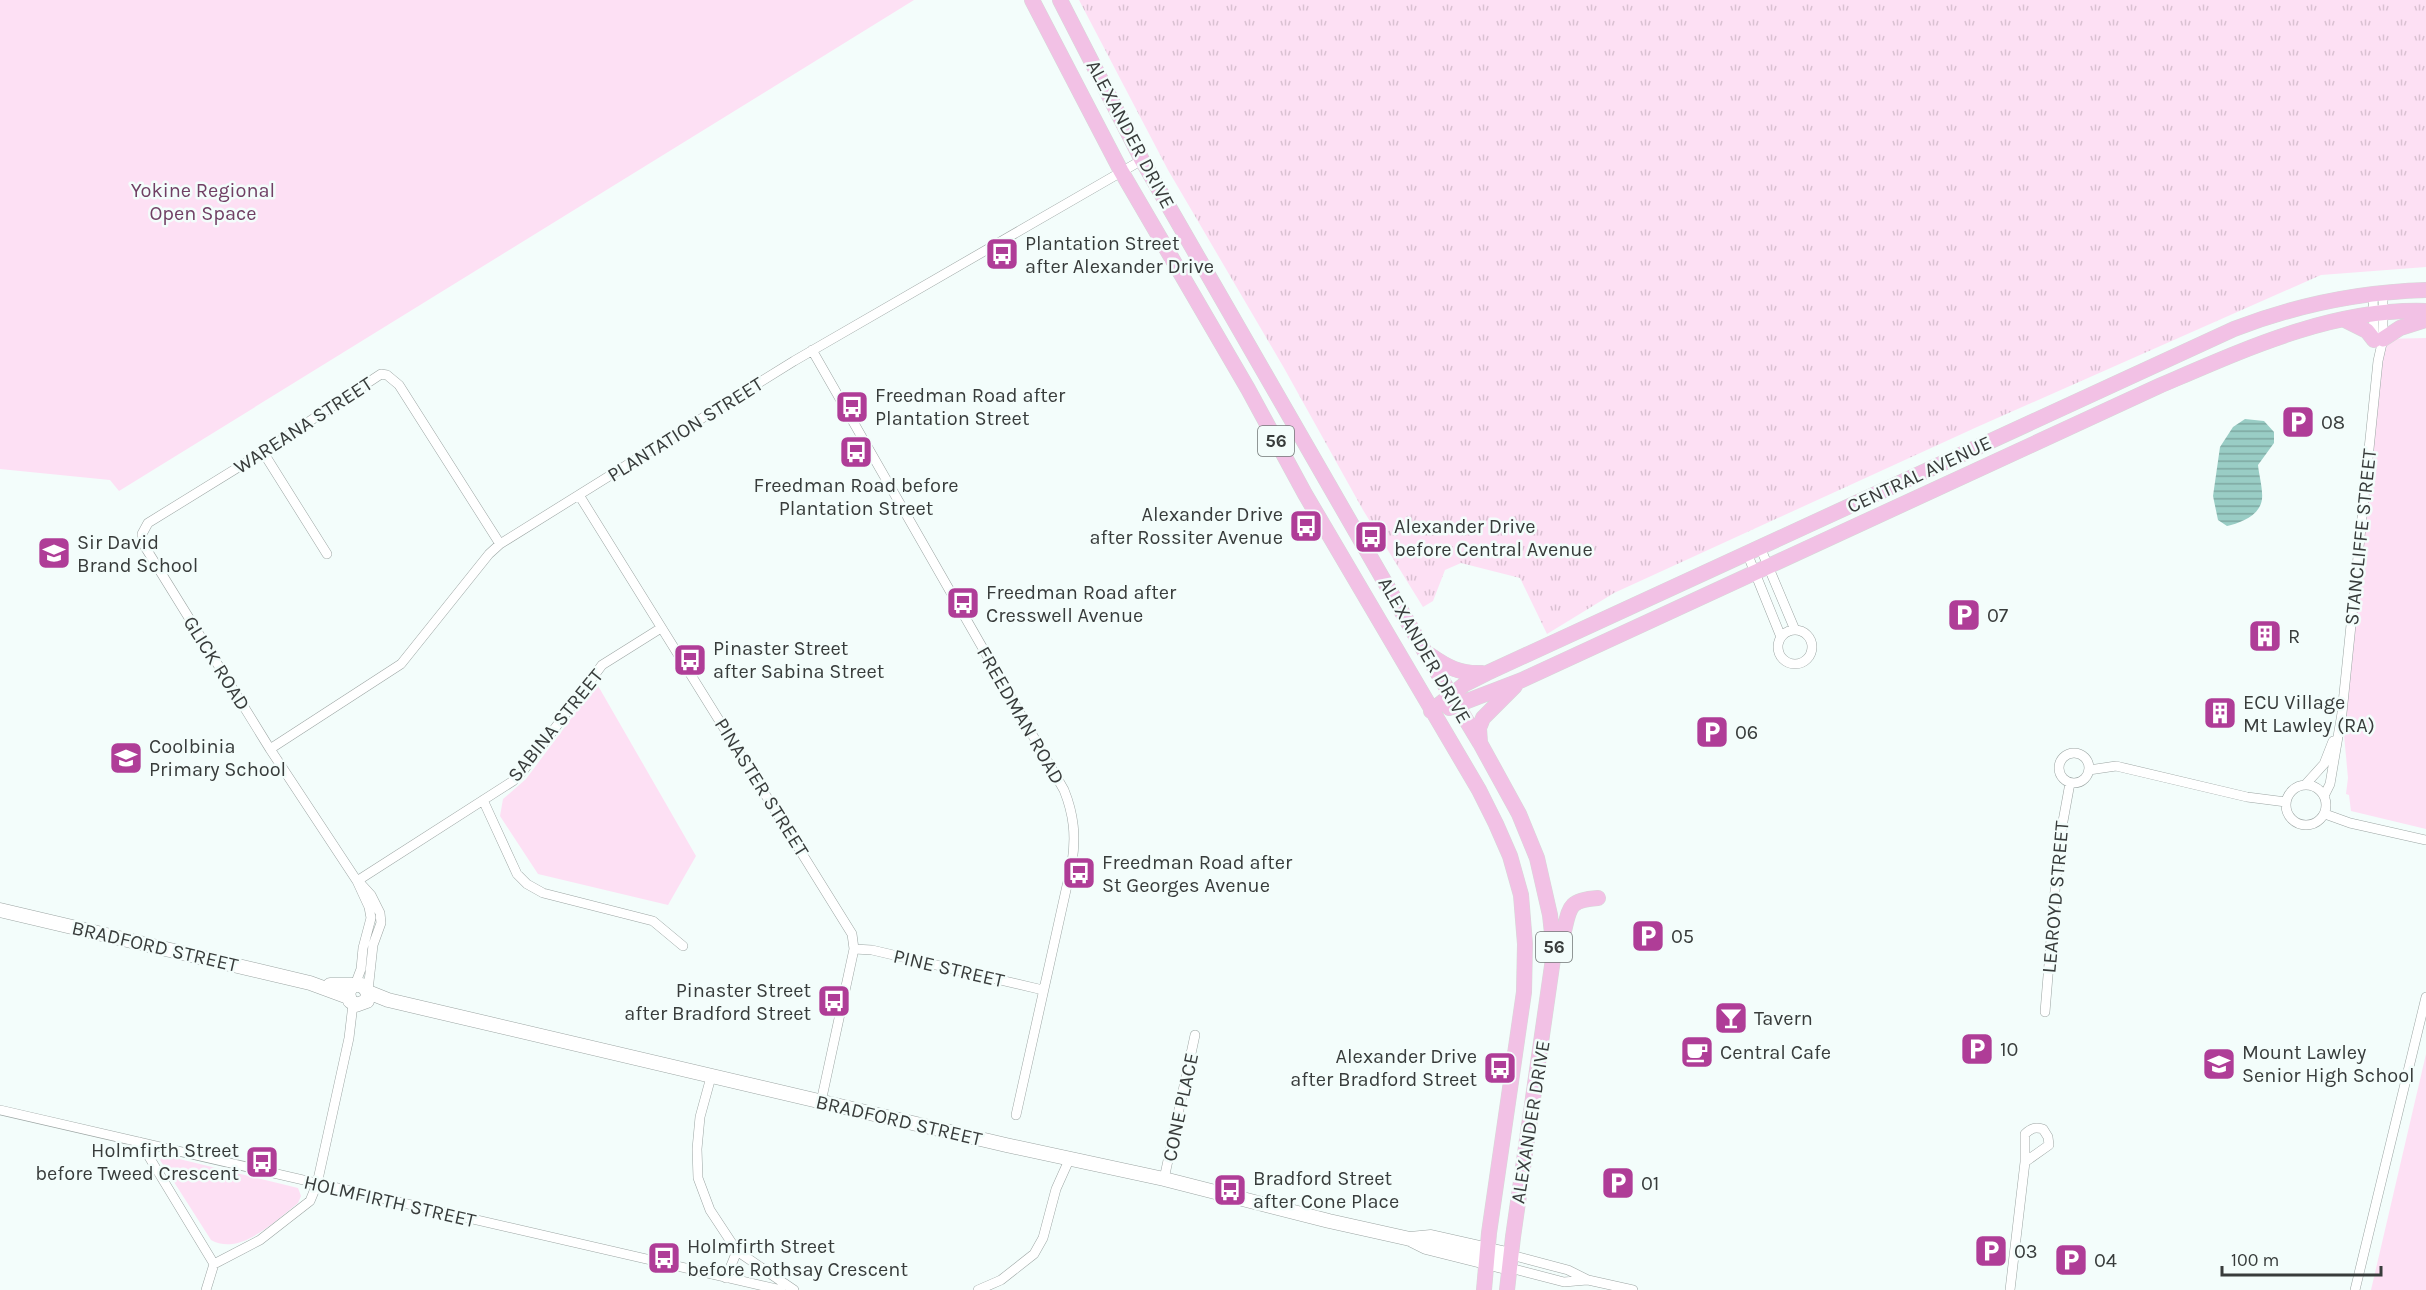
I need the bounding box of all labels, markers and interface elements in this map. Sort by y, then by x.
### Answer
street label: ALEXANDER DRIVE [1082,56,1179,213]
park label: Yokine Regional Open Space [131,179,275,225]
place label: Plantation Street after Alexander Drive [1025,232,1214,278]
bus stop icon: Plantation Street after Alexander Drive [984,236,1020,272]
street label: WAREANA STREET [230,372,377,479]
street label: PLANTATION STREET [603,372,767,487]
place label: Freedman Road after Plantation Street [875,384,1066,430]
bus stop icon: Freedman Road after Plantation Street [834,389,870,425]
parking icon: 08 [2280,404,2316,440]
place label: 08 [2321,411,2345,434]
road number: 56 [1258,426,1294,456]
street label: CENTRAL AVENUE [1843,431,1995,518]
bus stop icon: Freedman Road before Plantation Street [838,434,874,470]
street label: STANCLIFFE STREET [2340,448,2381,626]
place label: Freedman Road before Plantation Street [754,474,958,520]
place label: Alexander Drive after Rossiter Avenue [1090,503,1283,549]
bus stop icon: Alexander Drive after Rossiter Avenue [1288,508,1324,544]
place label: Alexander Drive before Central Avenue [1394,515,1593,561]
bus stop icon: Alexander Drive before Central Avenue [1353,519,1389,555]
place label: Sir David Brand School [77,531,198,577]
school or university icon: Sir David Brand School [36,535,72,571]
street label: ALEXANDER DRIVE [1373,573,1476,727]
place label: Freedman Road after Cresswell Avenue [986,581,1177,627]
bus stop icon: Freedman Road after Cresswell Avenue [945,585,981,621]
parking icon: 07 [1946,597,1982,633]
place label: 07 [1987,604,2009,627]
street label: GLICK ROAD [179,612,255,715]
building icon: R [2247,618,2283,654]
place label: R [2288,625,2300,648]
place label: Pinaster Street after Sabina Street [713,637,885,683]
bus stop icon: Pinaster Street after Sabina Street [672,642,708,678]
street label: FREEDMAN ROAD [972,642,1069,788]
street label: SABINA STREET [503,664,608,786]
place label: ECU Village Mt Lawley (RA) [2243,691,2375,737]
building icon: ECU Village Mt Lawley (RA) [2202,695,2238,731]
street label: PINASTER STREET [710,714,813,861]
parking icon: 06 [1694,714,1730,750]
place label: 06 [1735,721,1758,744]
place label: Coolbinia Primary School [149,735,286,781]
school or university icon: Coolbinia Primary School [108,740,144,776]
street label: LEAROYD STREET [2037,820,2074,974]
place label: Freedman Road after St Georges Avenue [1102,851,1293,897]
bus stop icon: Freedman Road after St Georges Avenue [1061,855,1097,891]
street label: BRADFORD STREET [70,916,240,977]
parking icon: 05 [1630,918,1666,954]
place label: 05 [1671,925,1694,948]
road number: 56 [1536,932,1572,962]
street label: PINE STREET [891,945,1007,992]
place label: Pinaster Street after Bradford Street [624,979,811,1025]
bus stop icon: Pinaster Street after Bradford Street [816,983,852,1019]
bar icon: Tavern [1713,1000,1749,1036]
place label: Tavern [1754,1007,1813,1030]
parking icon: 10 [1959,1031,1995,1067]
cafe icon: Central Cafe [1679,1034,1715,1070]
place label: 10 [2000,1038,2018,1061]
street label: ALEXANDER DRIVE [1506,1039,1555,1205]
place label: Central Cafe [1720,1041,1831,1064]
place label: Mount Lawley Senior High School [2242,1041,2415,1087]
place label: Alexander Drive after Bradford Street [1290,1045,1477,1091]
school or university icon: Mount Lawley Senior High School [2201,1046,2237,1082]
bus stop icon: Alexander Drive after Bradford Street [1482,1050,1518,1086]
street label: CONE PLACE [1158,1051,1203,1163]
street label: BRADFORD STREET [814,1090,984,1151]
place label: Holmfirth Street before Tweed Crescent [35,1139,239,1185]
bus stop icon: Holmfirth Street before Tweed Crescent [244,1144,280,1180]
parking icon: 01 [1600,1165,1636,1201]
place label: Bradford Street after Cone Place [1253,1167,1399,1213]
street label: HOLMFIRTH STREET [302,1171,478,1232]
bus stop icon: Bradford Street after Cone Place [1212,1172,1248,1208]
place label: 01 [1641,1172,1659,1195]
parking icon: 03 [1973,1233,2009,1269]
place label: Holmfirth Street before Rothsay Crescent [687,1235,908,1281]
scale bar [2222,1239,2381,1277]
bus stop icon: Holmfirth Street before Rothsay Crescent [646,1240,682,1276]
place label: 03 [2014,1240,2038,1263]
parking icon: 04 [2053,1242,2089,1278]
place label: 04 [2094,1249,2117,1272]
text: 100 m [2231,1249,2279,1271]

